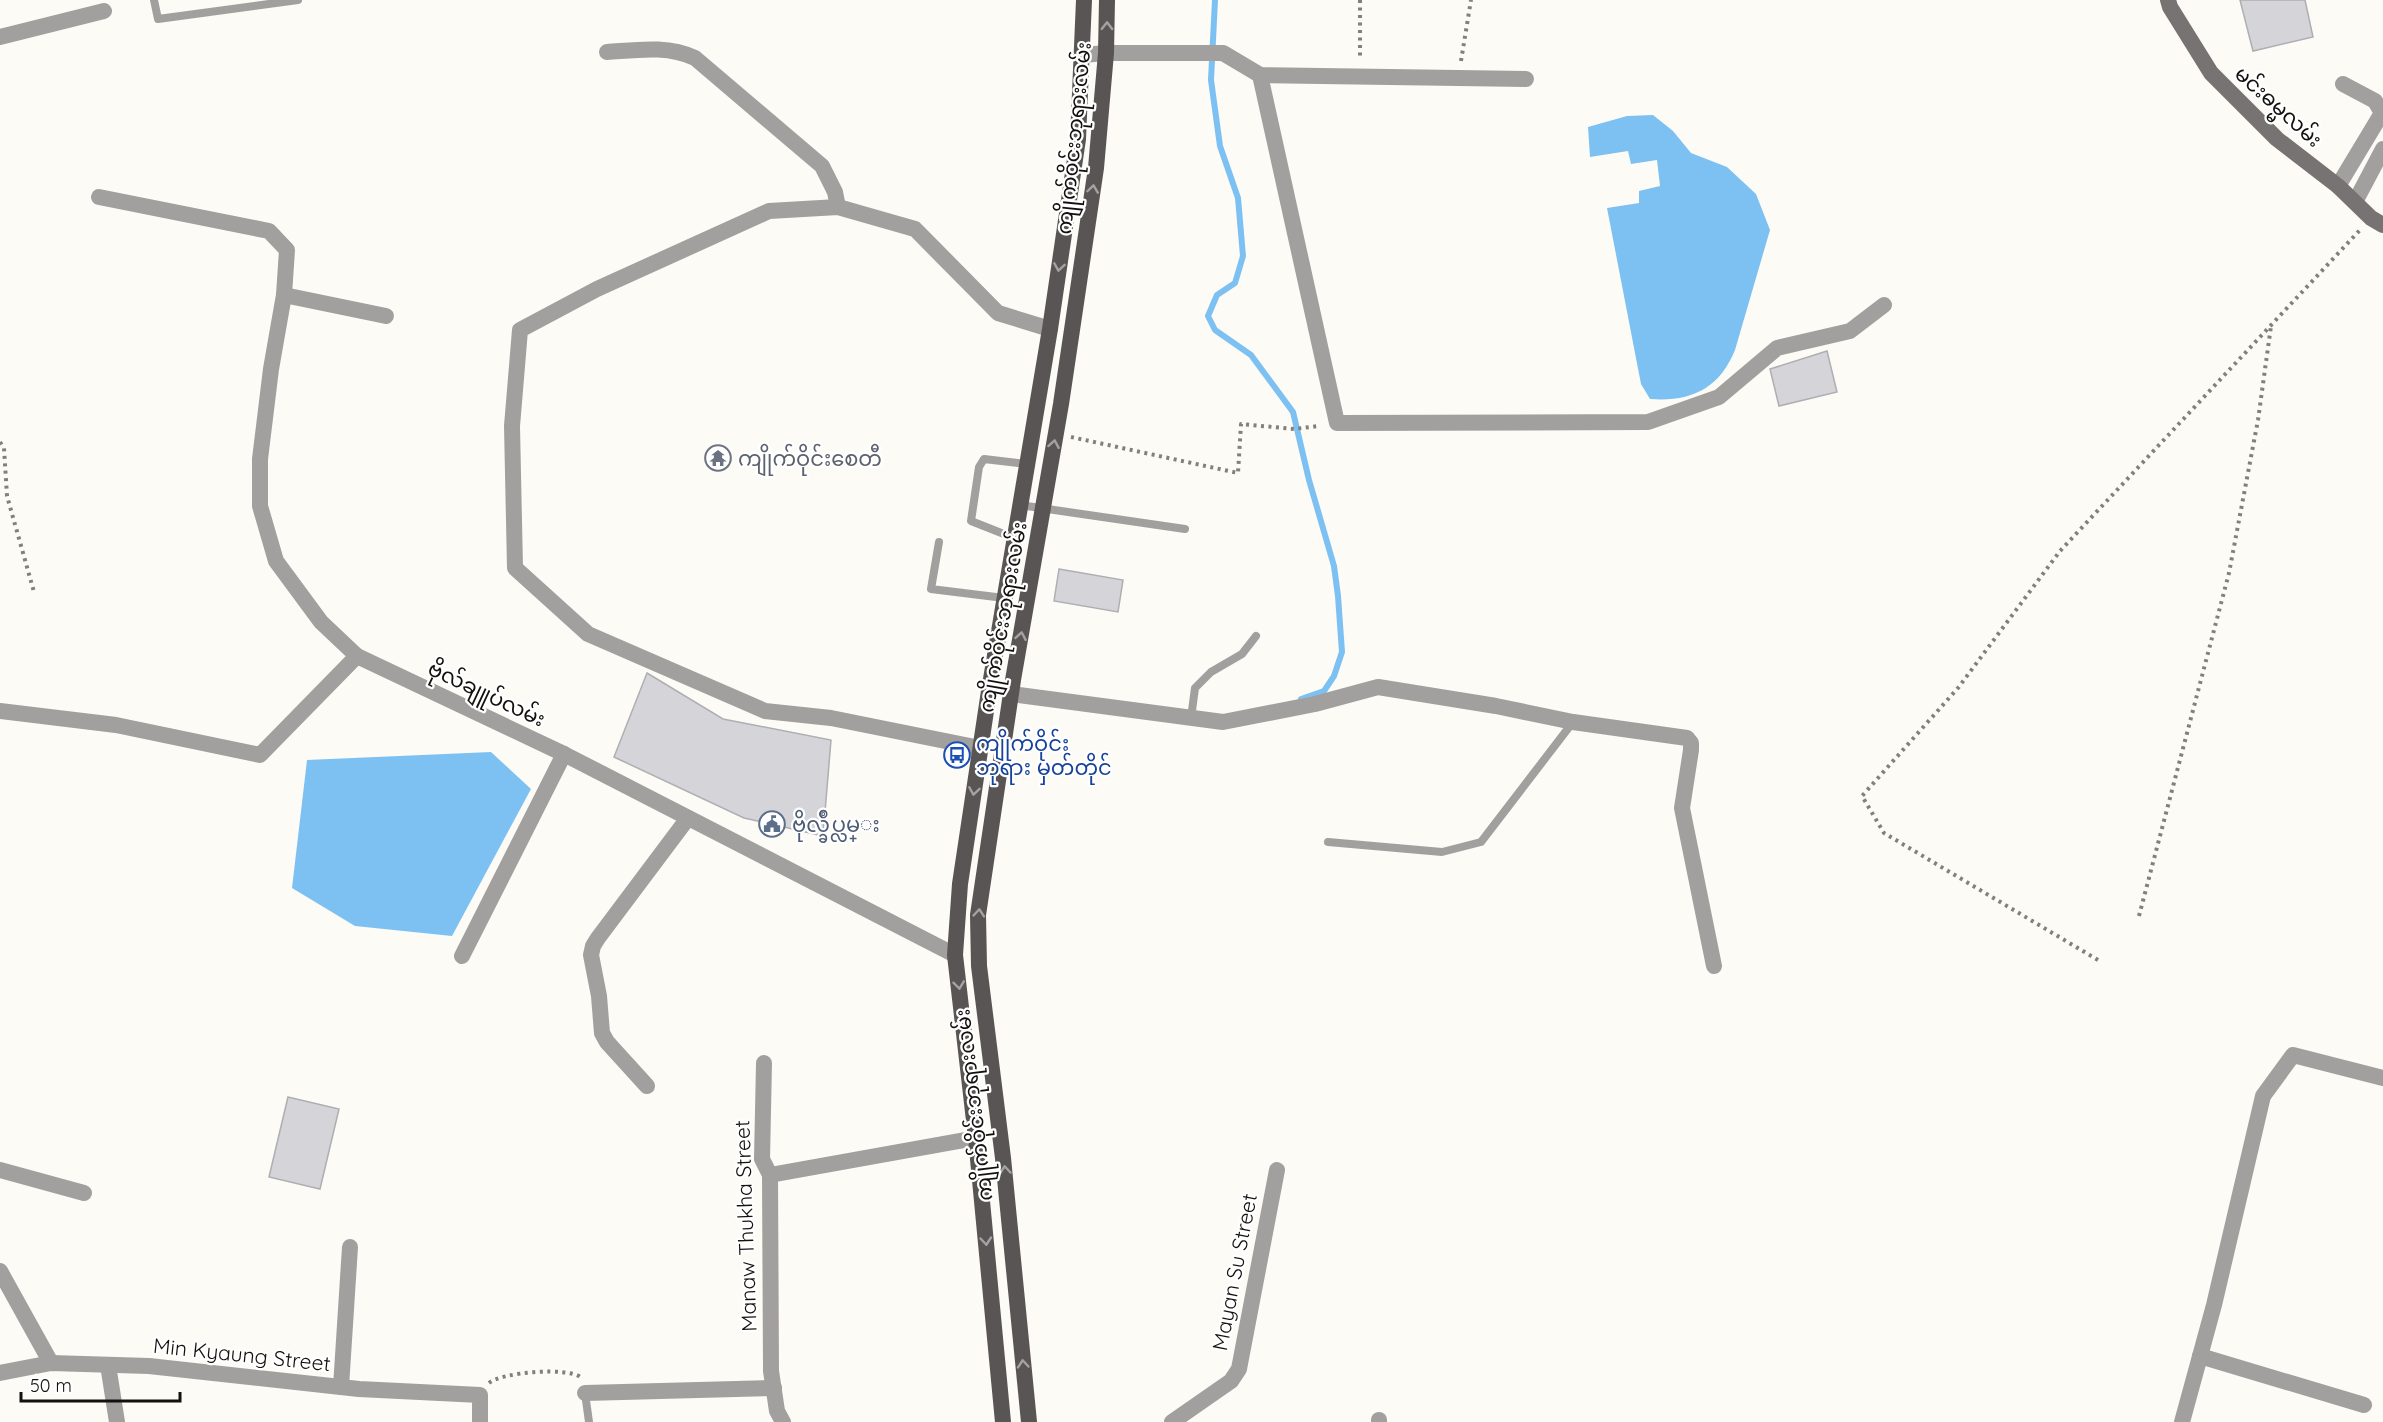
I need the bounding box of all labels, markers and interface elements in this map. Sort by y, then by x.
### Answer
one-way arrow [1101,22,1113,31]
street label: ကျိုက်ဝိုင်းဘုရားလမ်း [1048,40,1102,236]
street label: မင်းဓမ္မလမ်း [2226,59,2329,156]
one-way arrow [1086,185,1099,195]
one-way arrow [1053,262,1065,272]
one-way arrow [1047,440,1060,450]
temple icon: ကျိုက်ဝိုင်းစေတီ [703,443,733,473]
place label: ကျိုက်ဝိုင်းစေတီ [738,443,882,477]
street label: ကျိုက်ဝိုင်းဘုရားလမ်း [970,519,1037,715]
one-way arrow [1014,632,1027,642]
street label: ဗိုလ်ချူပ်လမ်း [422,653,551,737]
place label: ကျိုက်ဝိုင်း ဘုရား မှတ်တိုင် [976,728,1112,785]
bus stop icon: ကျိုက်ဝိုင်း ဘုရား မှတ်တိုင် [942,740,972,770]
one-way arrow [968,786,980,796]
public building icon: ဗိုလ္ခ်ဳပ္လမ္း [757,809,787,839]
place label: ဗိုလ္ခ်ဳပ္လမ္း [792,809,880,843]
one-way arrow [972,909,985,918]
one-way arrow [952,980,964,989]
street label: ကျိုက်ဝိုင်းဘုရားလမ်း [946,1007,1004,1203]
street label: Manaw Thukha Street [728,1120,762,1332]
one-way arrow [999,1165,1012,1174]
street label: Mayan Su Street [1206,1191,1262,1353]
one-way arrow [979,1237,992,1246]
street label: Min Kyaung Street [152,1332,332,1376]
one-way arrow [1017,1359,1030,1368]
scale bar [21,1365,180,1403]
text: 50 m [30,1374,72,1397]

